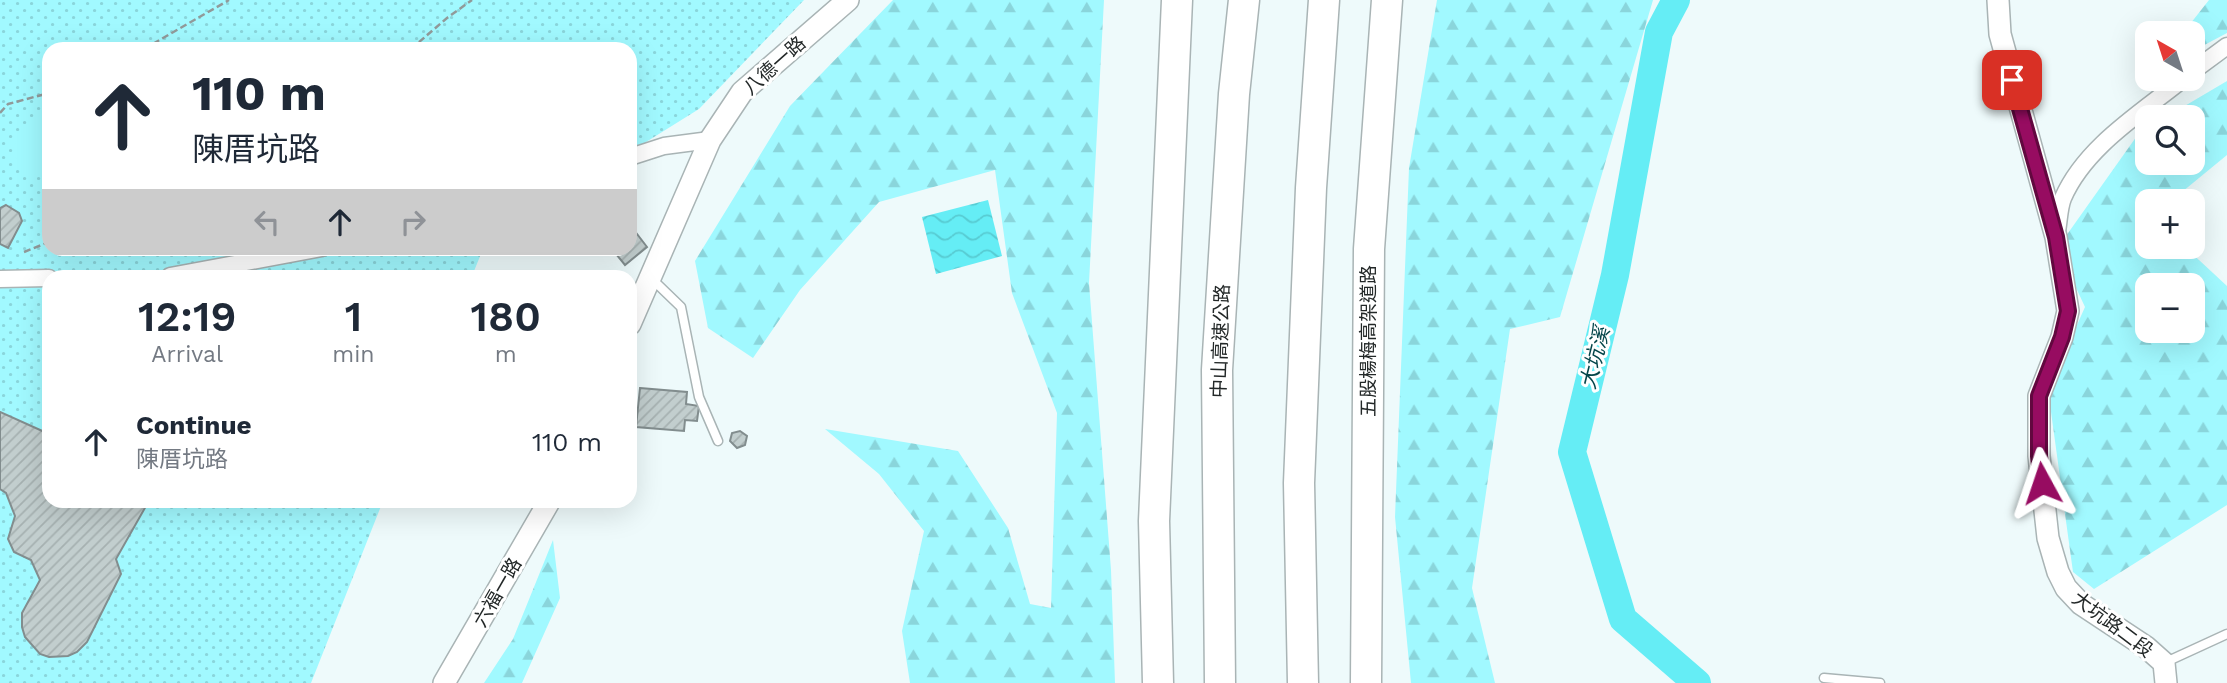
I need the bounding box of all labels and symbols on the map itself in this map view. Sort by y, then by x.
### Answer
north arrow [2135,21,2205,91]
street label: 八德一路 [738,31,810,99]
pin [1982,50,2042,110]
street label: 五股楊梅高架道路 [1357,265,1380,417]
street label: 中山高速公路 [1207,284,1234,398]
water label: 大坑溪 [1575,321,1615,391]
position arrow [2005,446,2079,520]
street label: 六福一路 [468,554,526,631]
street label: 大坑路二段 [2068,587,2158,662]

